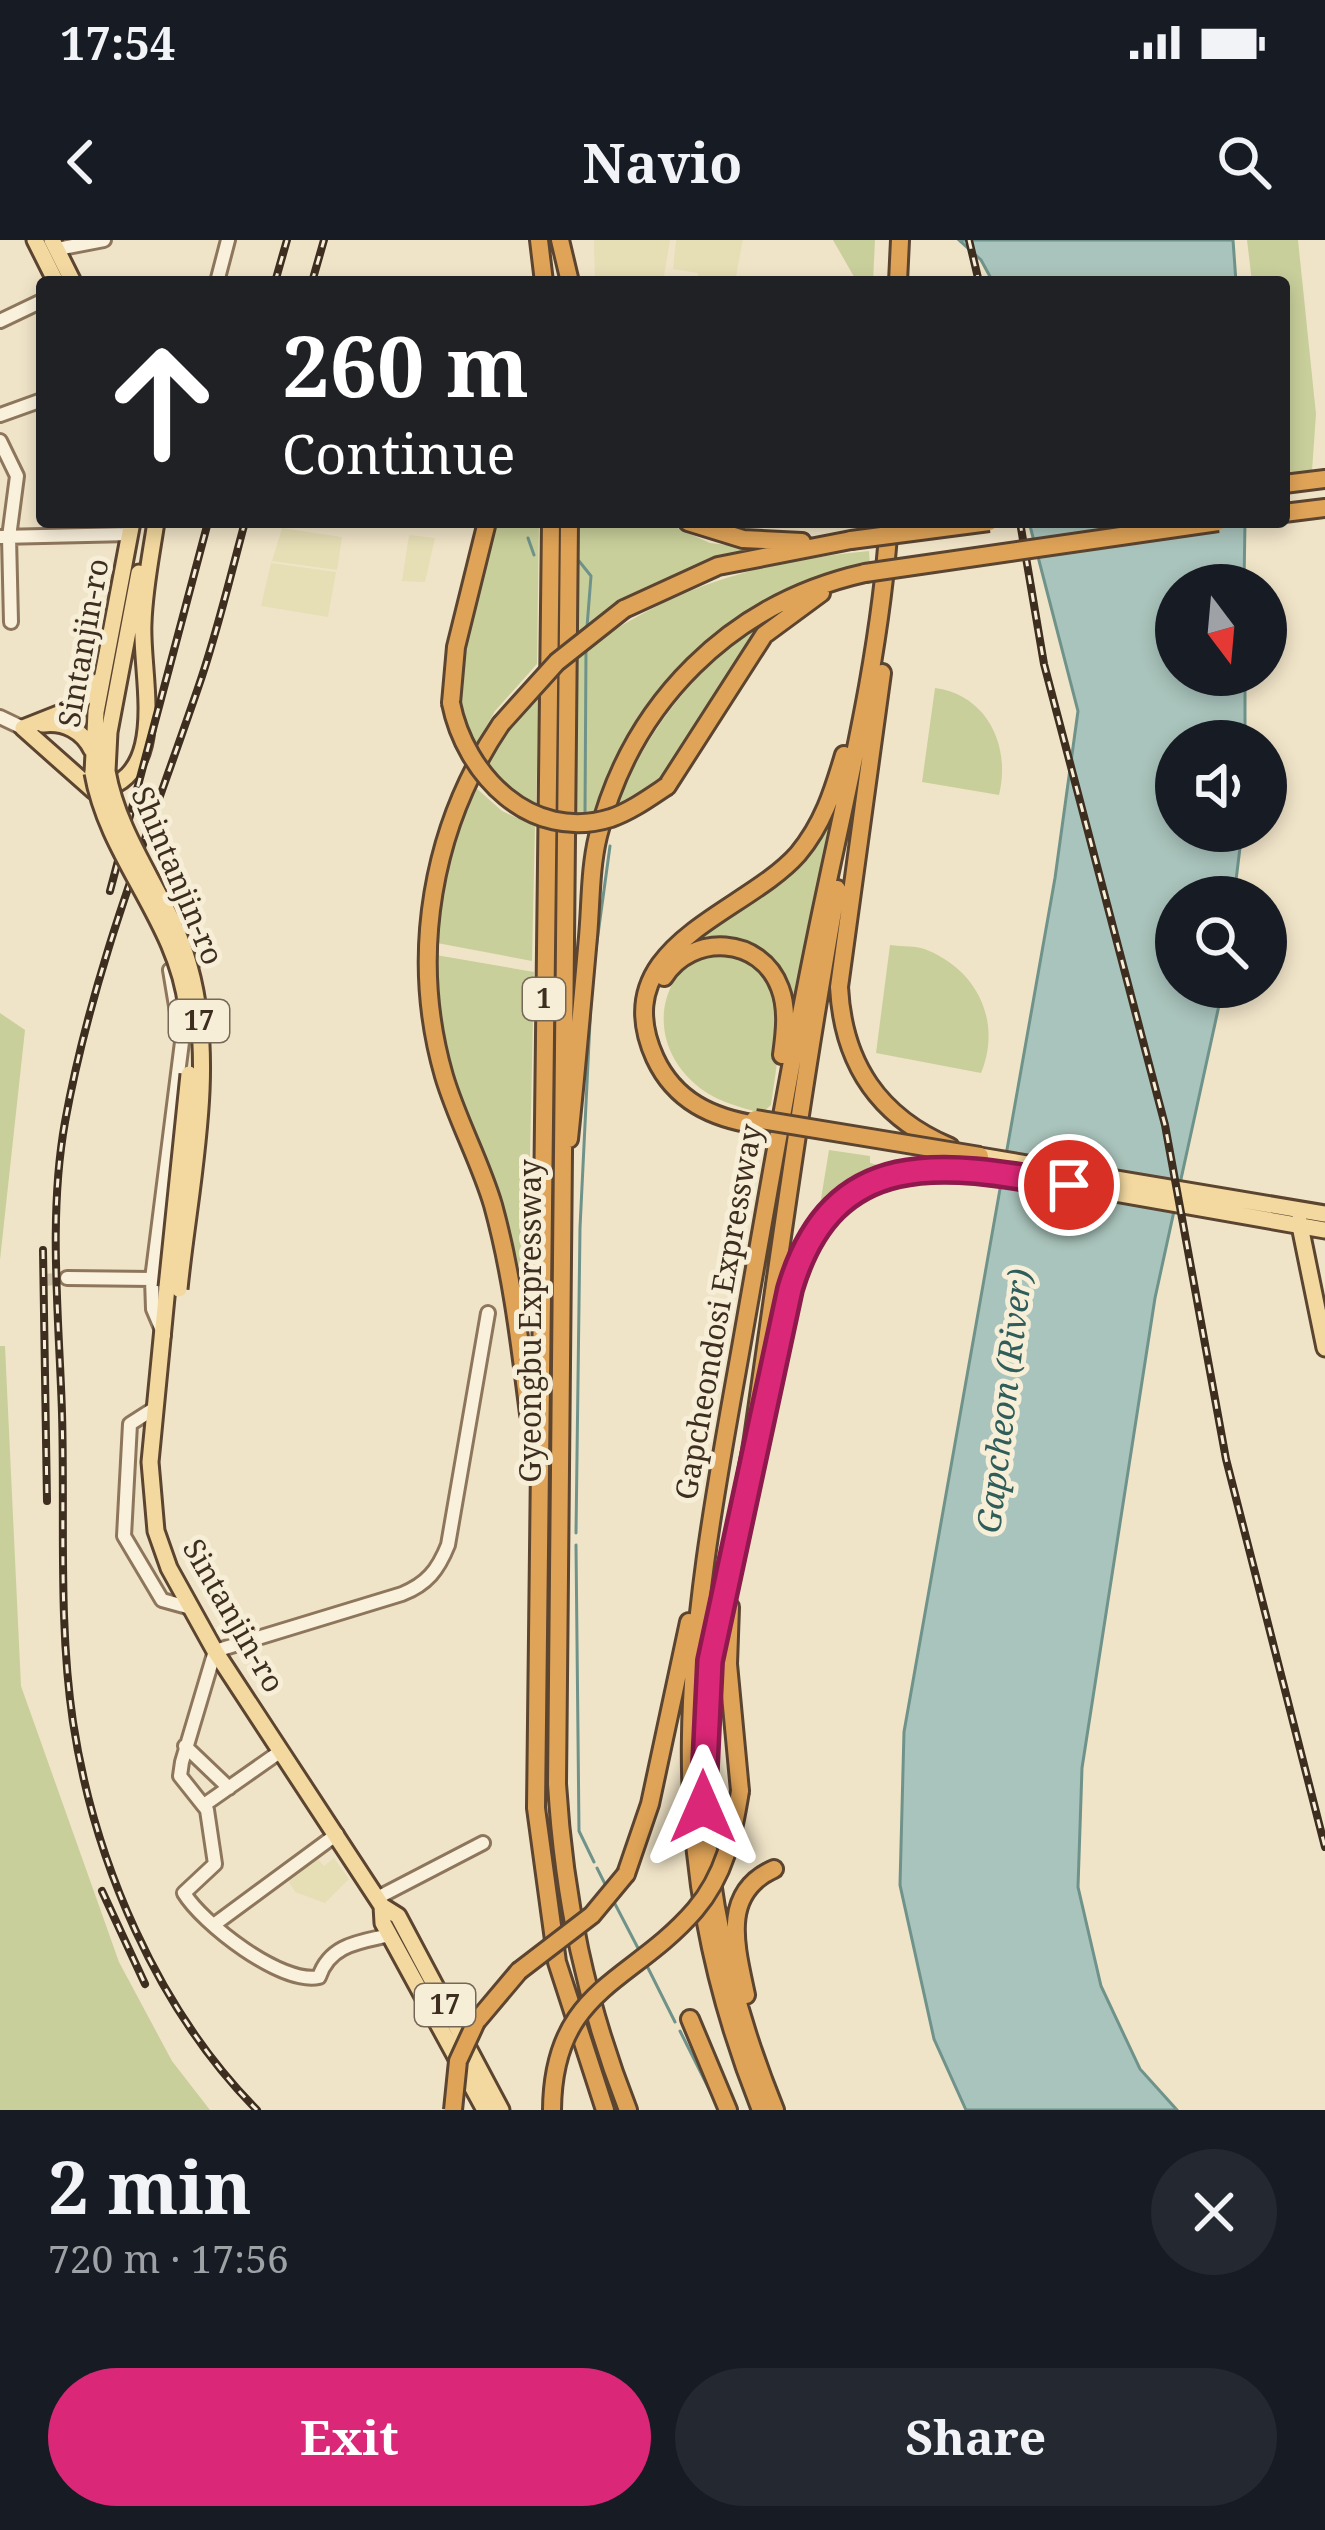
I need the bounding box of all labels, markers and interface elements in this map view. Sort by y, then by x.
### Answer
text: 17:54 [60,12,175,73]
text: Navio [583,125,742,199]
icon: back [48,129,114,195]
icon: search [1211,129,1277,195]
text: 260 m [282,307,529,422]
icon: ahead [84,324,240,480]
text: Continue [282,416,515,490]
street label: Sintanjin-ro [48,555,118,730]
north arrow [1155,564,1287,696]
map controls [1155,564,1287,1008]
button: sound [1155,720,1287,852]
street label: Shintanjin-ro [122,780,234,971]
button: search [1155,876,1287,1008]
road number: 1 [523,978,565,1020]
road number: 17 [169,1000,229,1042]
street label: Gapcheondosi Expressway [664,1121,771,1503]
pin [1018,1134,1120,1236]
icon: arrive [1036,1152,1102,1218]
street label: Gyeongbu Expressway [509,1159,550,1483]
water label: Gapcheon (River) [965,1267,1042,1535]
street label: Sintanjin-ro [174,1531,295,1699]
position arrow [640,1744,766,1870]
road number: 17 [415,1984,475,2026]
text: 2 min [48,2137,252,2235]
button: close [1151,2149,1277,2275]
text: 720 m · 17:56 [48,2231,289,2284]
button: Exit [48,2368,651,2506]
button: Share [675,2368,1277,2506]

